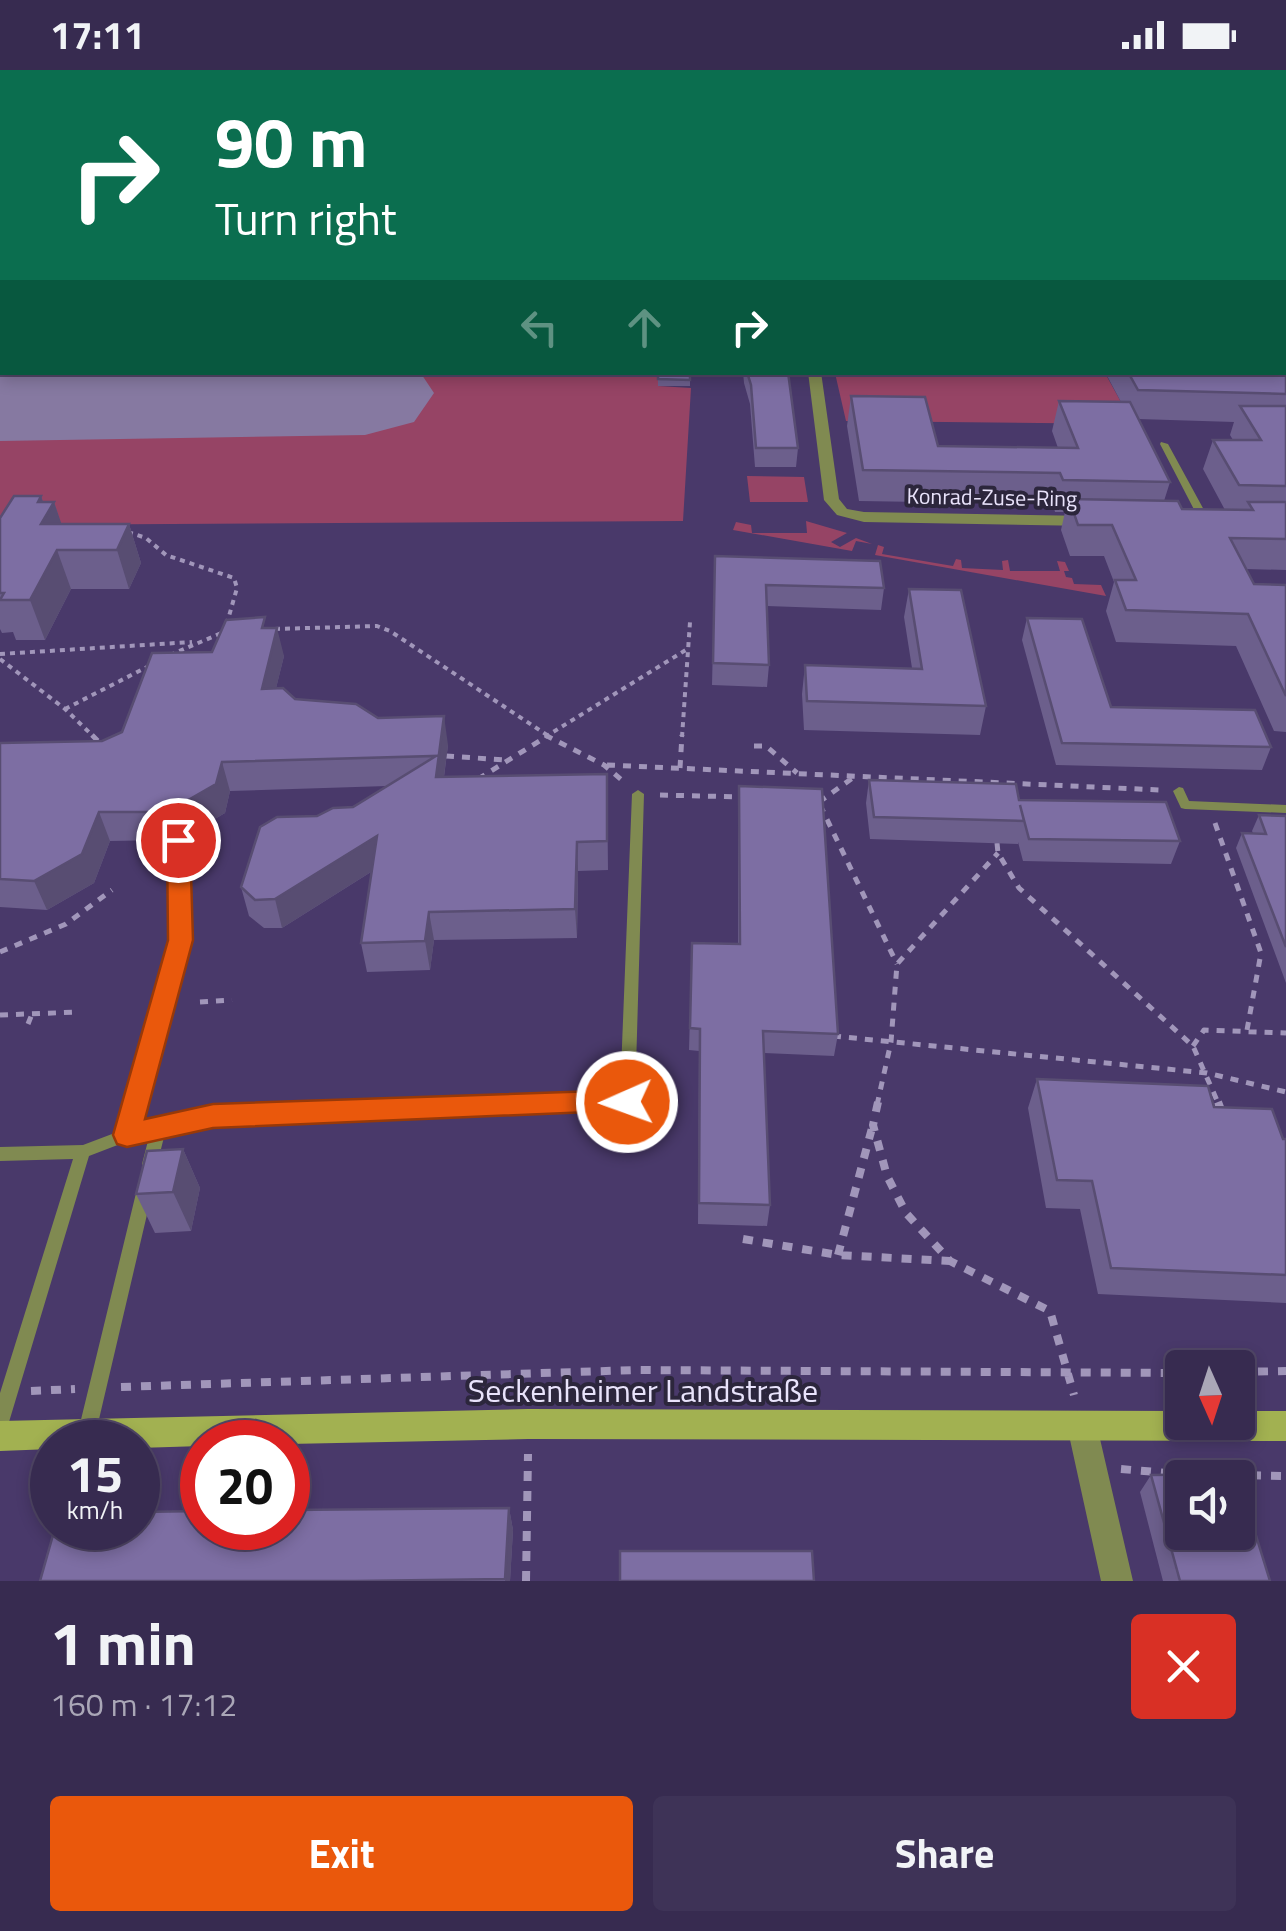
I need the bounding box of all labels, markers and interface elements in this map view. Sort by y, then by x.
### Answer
text: 17:11 [50,6,145,64]
text: 90 m [215,88,368,194]
icon: right [50,110,180,240]
text: Turn right [215,184,397,252]
icon: left [512,300,567,355]
icon: ahead [617,300,672,355]
icon: right [722,300,777,355]
street label: Konrad-Zuse-Ring [906,479,1078,515]
pin [136,798,221,883]
icon: arrive [151,813,206,868]
position arrow [575,1050,679,1154]
north arrow [1165,1350,1255,1440]
map controls [1165,1350,1255,1550]
street label: Seckenheimer Landstraße [468,1366,818,1414]
speed limit sign: 20 [180,1420,310,1550]
text: 15 [67,1435,123,1511]
button: sound [1165,1460,1255,1550]
text: km/h [67,1491,123,1529]
text: 1 min [50,1597,196,1688]
button: close [1131,1614,1236,1719]
text: 160 m · 17:12 [50,1680,237,1728]
button: Exit [50,1796,633,1911]
button: Share [653,1796,1236,1911]

